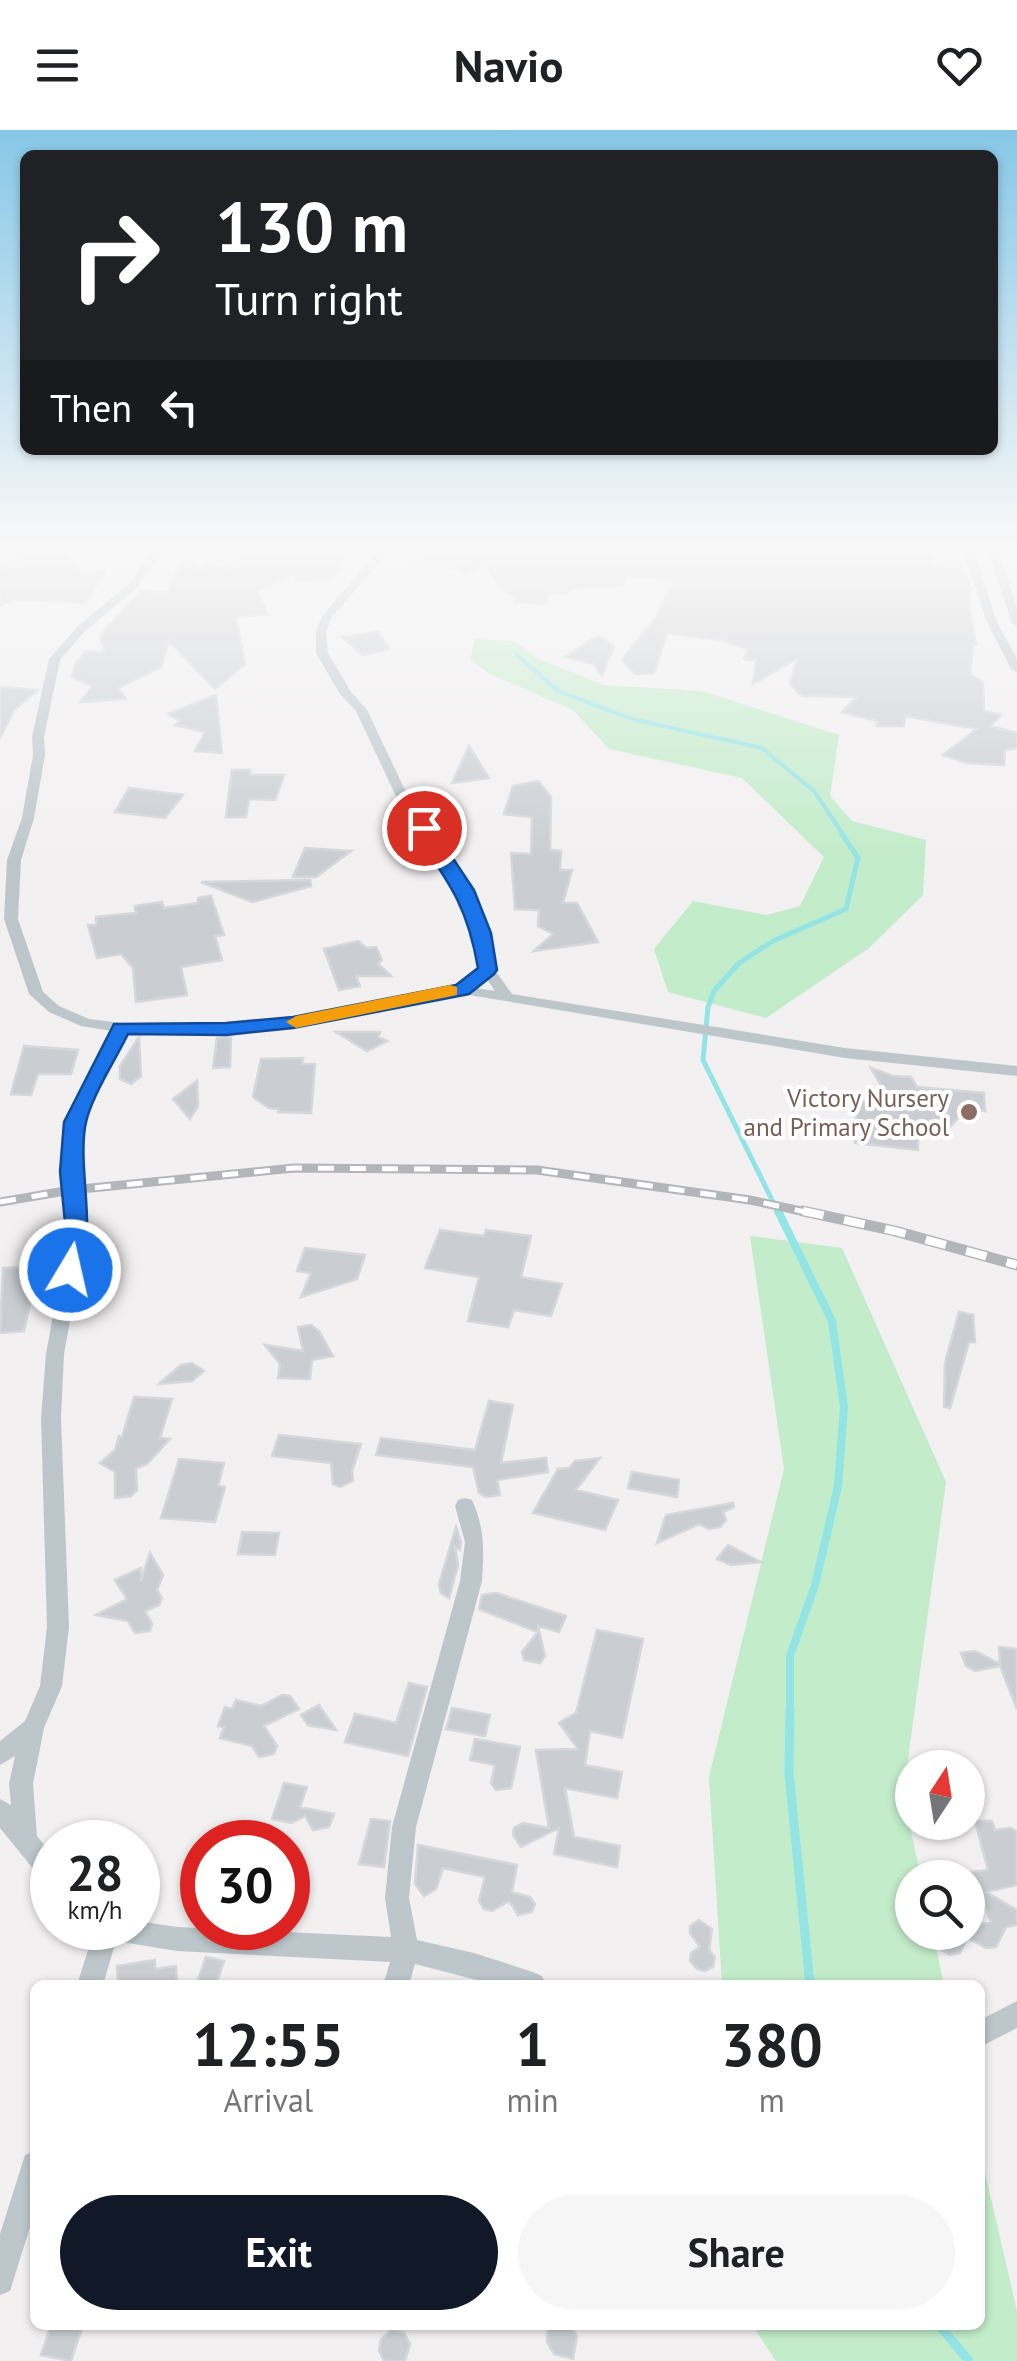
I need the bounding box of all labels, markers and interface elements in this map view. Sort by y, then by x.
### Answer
text: Navio [454,36,563,94]
icon: menu [30,38,85,93]
icon: heart [932,38,987,93]
text: 130 m [215,181,408,271]
icon: right [50,190,180,320]
text: Turn right [215,269,403,327]
icon: left [152,380,207,435]
text: Then [50,383,132,432]
pin [382,786,467,871]
icon: arrive [397,801,452,856]
place label: Victory Nursery and Primary School [744,1082,950,1143]
marker: Victory Nursery and Primary School [958,1101,980,1123]
position arrow [18,1218,122,1322]
north arrow [895,1750,985,1840]
map controls [895,1750,985,1950]
speed limit sign: 30 [180,1820,310,1950]
text: 28 [67,1840,123,1905]
button: search [895,1860,985,1950]
text: km/h [68,1894,122,1926]
text: 12:55 [192,2005,344,2083]
text: 1 [516,2005,550,2083]
text: 380 [721,2005,823,2083]
text: Arrival [223,2079,313,2121]
text: min [507,2079,559,2121]
text: m [759,2079,785,2121]
button: Exit [60,2195,498,2310]
button: Share [518,2195,955,2310]

